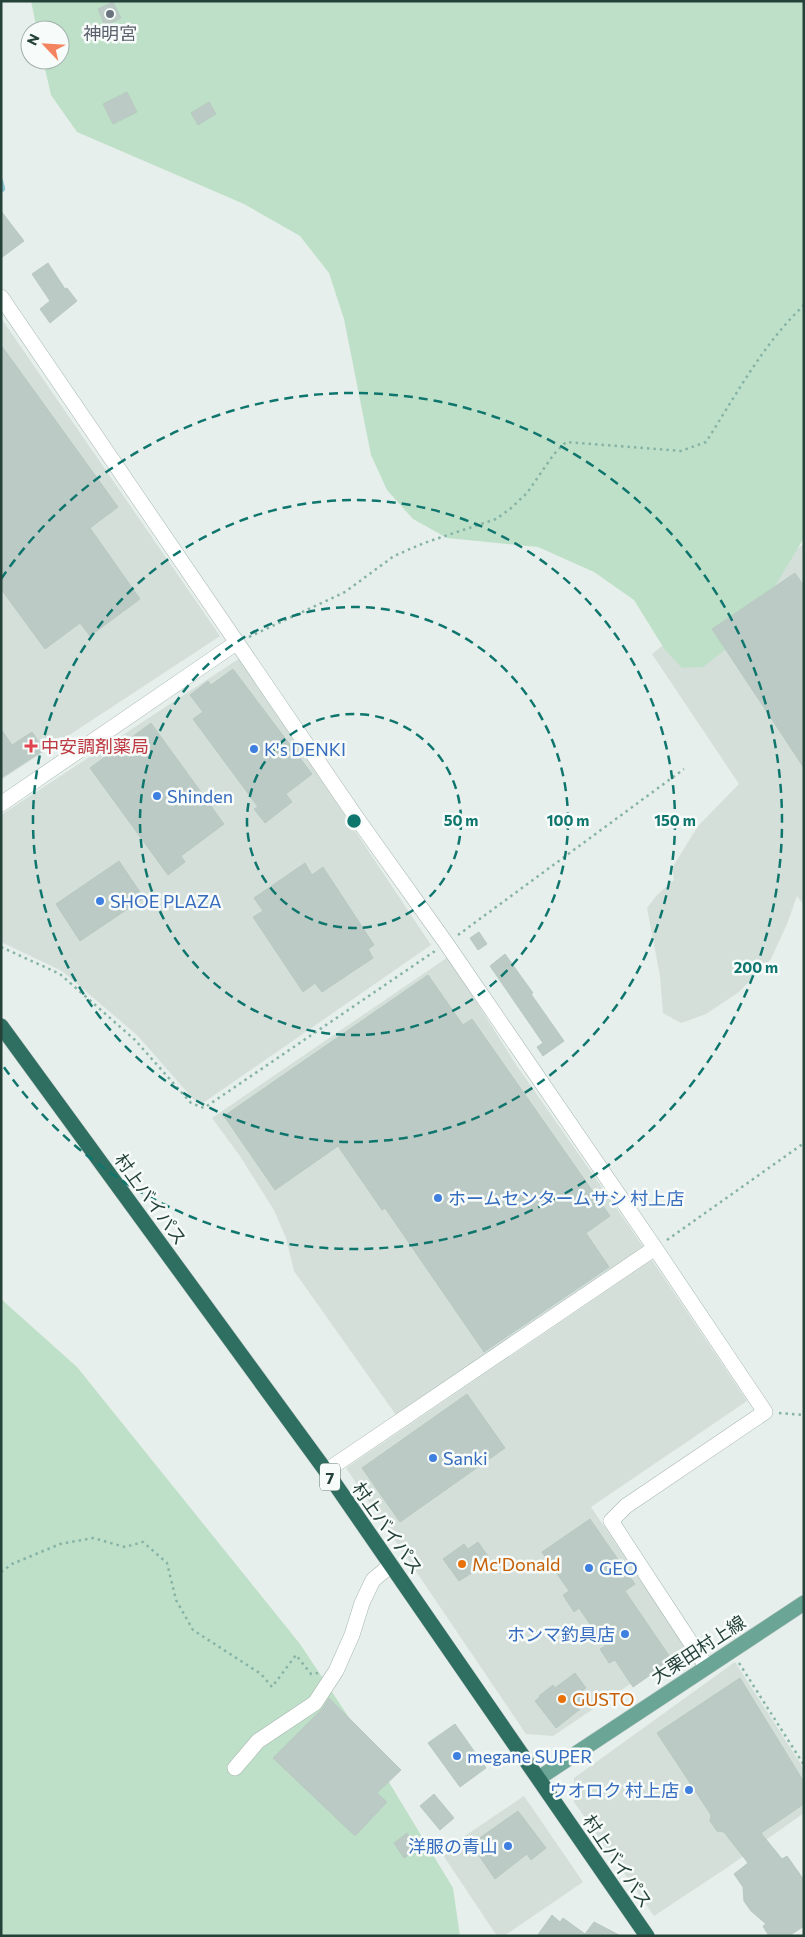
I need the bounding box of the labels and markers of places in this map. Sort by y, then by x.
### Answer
marker: 神明宮 [104,8,116,20]
place label: 神明宮 [83,22,137,44]
place label: 中安調剤薬局 [41,735,149,757]
place label: K's DENKI [264,738,346,760]
marker: 中安調剤薬局 [25,740,37,752]
marker: K's DENKI [248,743,260,755]
place label: Shinden [167,785,233,807]
marker: Shinden [151,790,163,802]
centre of rings [345,812,363,830]
place label: SHOE PLAZA [110,890,221,912]
marker: SHOE PLAZA [94,895,106,907]
place label: ホームセンタームサシ 村上店 [448,1187,684,1209]
marker: ホームセンタームサシ 村上店 [432,1192,444,1204]
place label: Sanki [443,1447,488,1469]
marker: Sanki [427,1452,439,1464]
place label: Mc'Donald [472,1553,560,1575]
place label: GEO [599,1557,638,1579]
marker: Mc'Donald [456,1558,468,1570]
marker: GEO [583,1562,595,1574]
place label: ホンマ釣具店 [507,1623,615,1645]
marker: ホンマ釣具店 [619,1628,631,1640]
place label: GUSTO [572,1688,634,1710]
marker: GUSTO [556,1693,568,1705]
place label: megane SUPER [467,1745,592,1767]
marker: megane SUPER [451,1750,463,1762]
place label: ウオロク 村上店 [550,1779,679,1801]
marker: ウオロク 村上店 [683,1784,695,1796]
place label: 洋服の青山 [408,1835,498,1857]
marker: 洋服の青山 [502,1840,514,1852]

